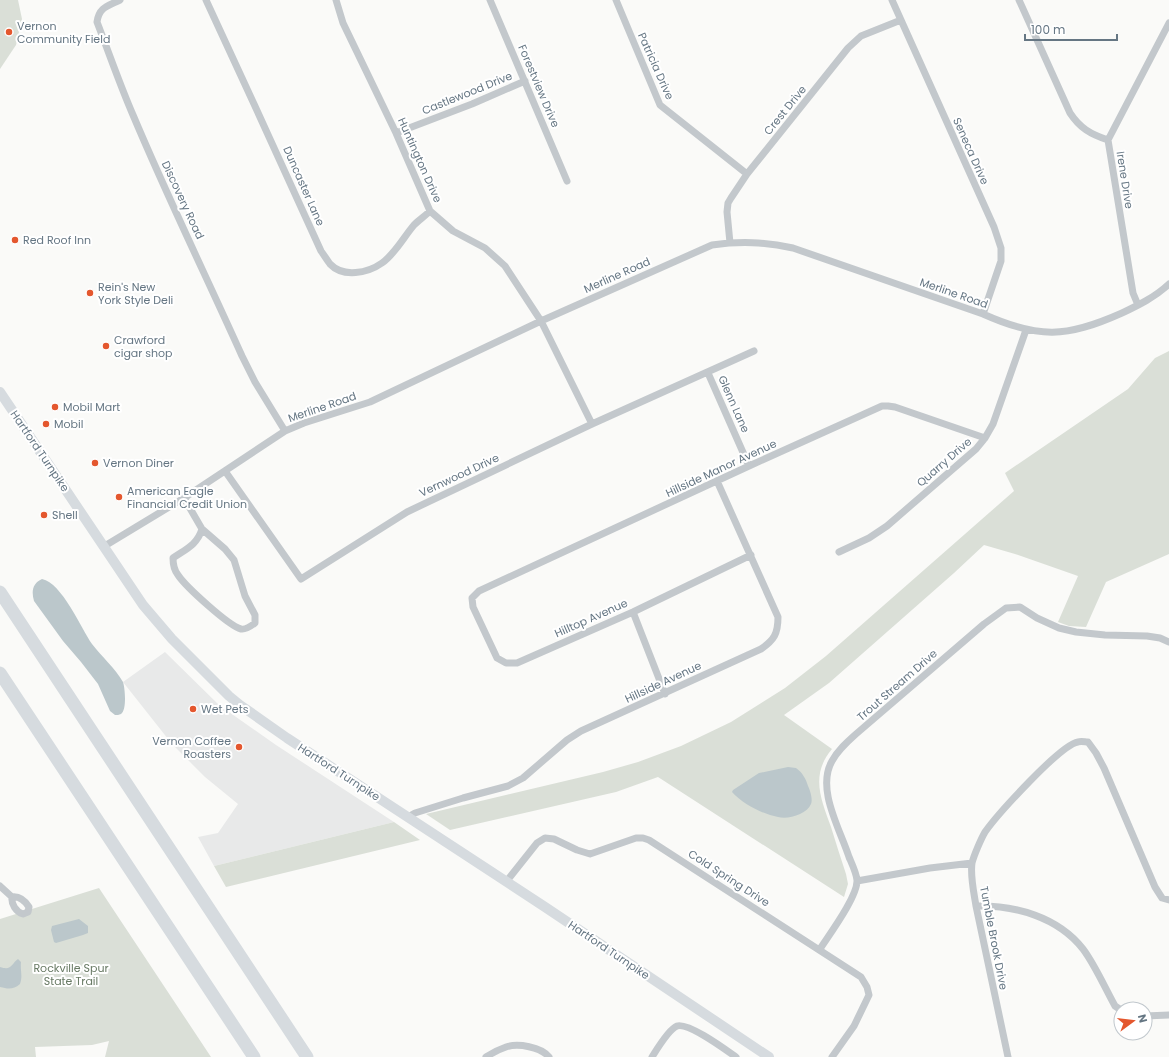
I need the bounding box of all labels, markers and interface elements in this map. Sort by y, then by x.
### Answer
scale bar [1025,16,1117,42]
place label: Vernon Community Field [17,18,110,47]
text: 100 m [1031,21,1065,38]
marker: Vernon Community Field [4,27,14,37]
street label: Patricia Drive [634,30,678,102]
street label: Forestview Drive [514,42,564,130]
street label: Castlewood Drive [419,67,515,118]
street label: Crest Drive [760,82,810,138]
street label: Huntington Drive [394,115,446,205]
street label: Seneca Drive [949,115,993,187]
street label: Duncaster Lane [279,144,329,229]
street label: Irene Drive [1113,150,1137,210]
street label: Discovery Road [158,158,208,242]
place label: Red Roof Inn [23,232,91,248]
marker: Red Roof Inn [10,235,20,245]
street label: Merline Road [581,253,653,297]
street label: Merline Road [918,274,990,312]
place label: Rein's New York Style Deli [98,279,174,308]
marker: Rein's New York Style Deli [85,288,95,298]
place label: Crawford cigar shop [114,332,173,361]
marker: Crawford cigar shop [101,341,111,351]
street label: Glenn Lane [714,373,754,435]
street label: Merline Road [286,388,358,426]
place label: Mobil Mart [63,399,120,415]
marker: Mobil Mart [50,402,60,412]
street label: Hartford Turnpike [7,407,73,495]
place label: Mobil [54,416,83,432]
marker: Mobil [41,419,51,429]
street label: Quarry Drive [913,434,975,490]
street label: Hillside Manor Avenue [663,435,779,501]
street label: Vernwood Drive [416,449,502,501]
place label: Vernon Diner [103,455,174,471]
marker: Vernon Diner [90,458,100,468]
place label: American Eagle Financial Credit Union [127,483,247,512]
marker: American Eagle Financial Credit Union [114,492,124,502]
place label: Shell [52,507,78,523]
marker: Shell [39,510,49,520]
street label: Hilltop Avenue [552,595,630,641]
street label: Trout Stream Drive [853,645,941,724]
street label: Hillside Avenue [622,657,704,707]
place label: Wet Pets [201,701,249,717]
marker: Wet Pets [188,704,198,714]
place label: Vernon Coffee Roasters [152,733,231,762]
street label: Hartford Turnpike [295,739,383,805]
marker: Vernon Coffee Roasters [234,742,244,752]
street label: Cold Spring Drive [685,846,773,910]
street label: Tumble Brook Drive [976,885,1012,991]
street label: Hartford Turnpike [565,917,653,983]
park label: Rockville Spur State Trail [33,960,109,989]
north arrow [1113,1001,1153,1041]
text: N [1134,1012,1151,1024]

